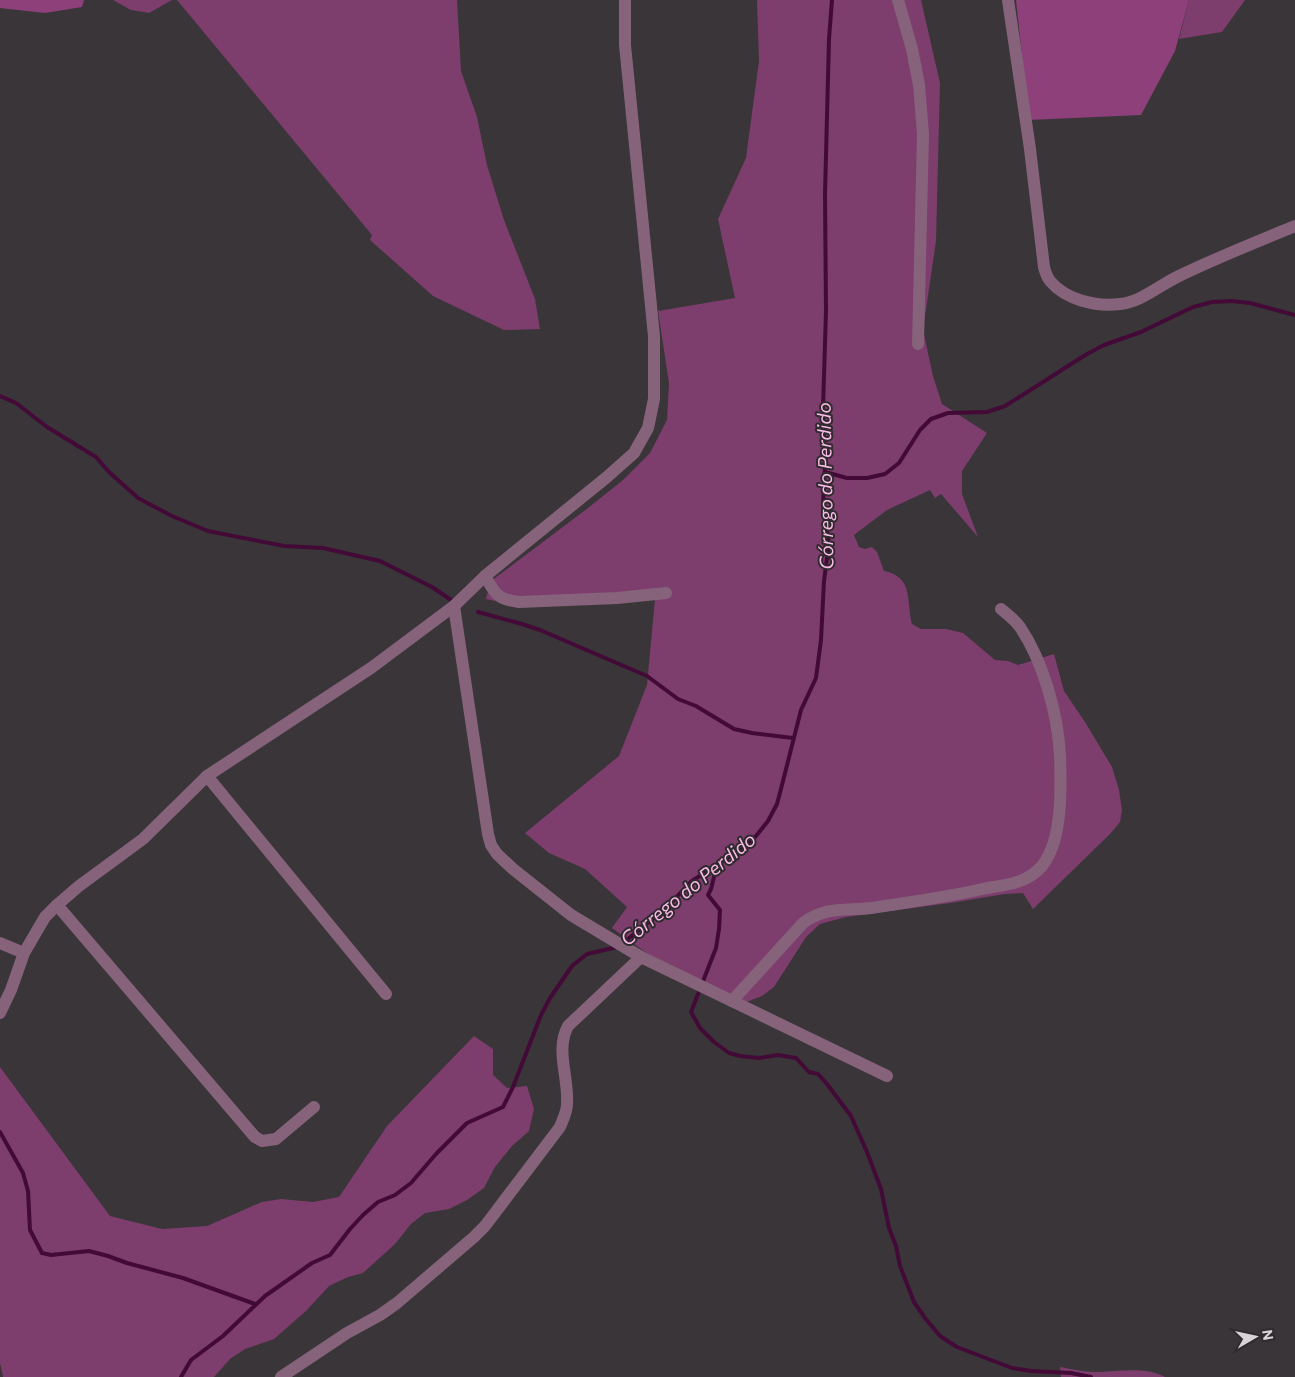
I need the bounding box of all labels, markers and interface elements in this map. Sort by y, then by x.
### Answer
water label: Córrego do Perdido [812,402,837,570]
water label: Córrego do Perdido [615,827,760,950]
north arrow [1230,1312,1280,1362]
text: N [1259,1328,1278,1341]

